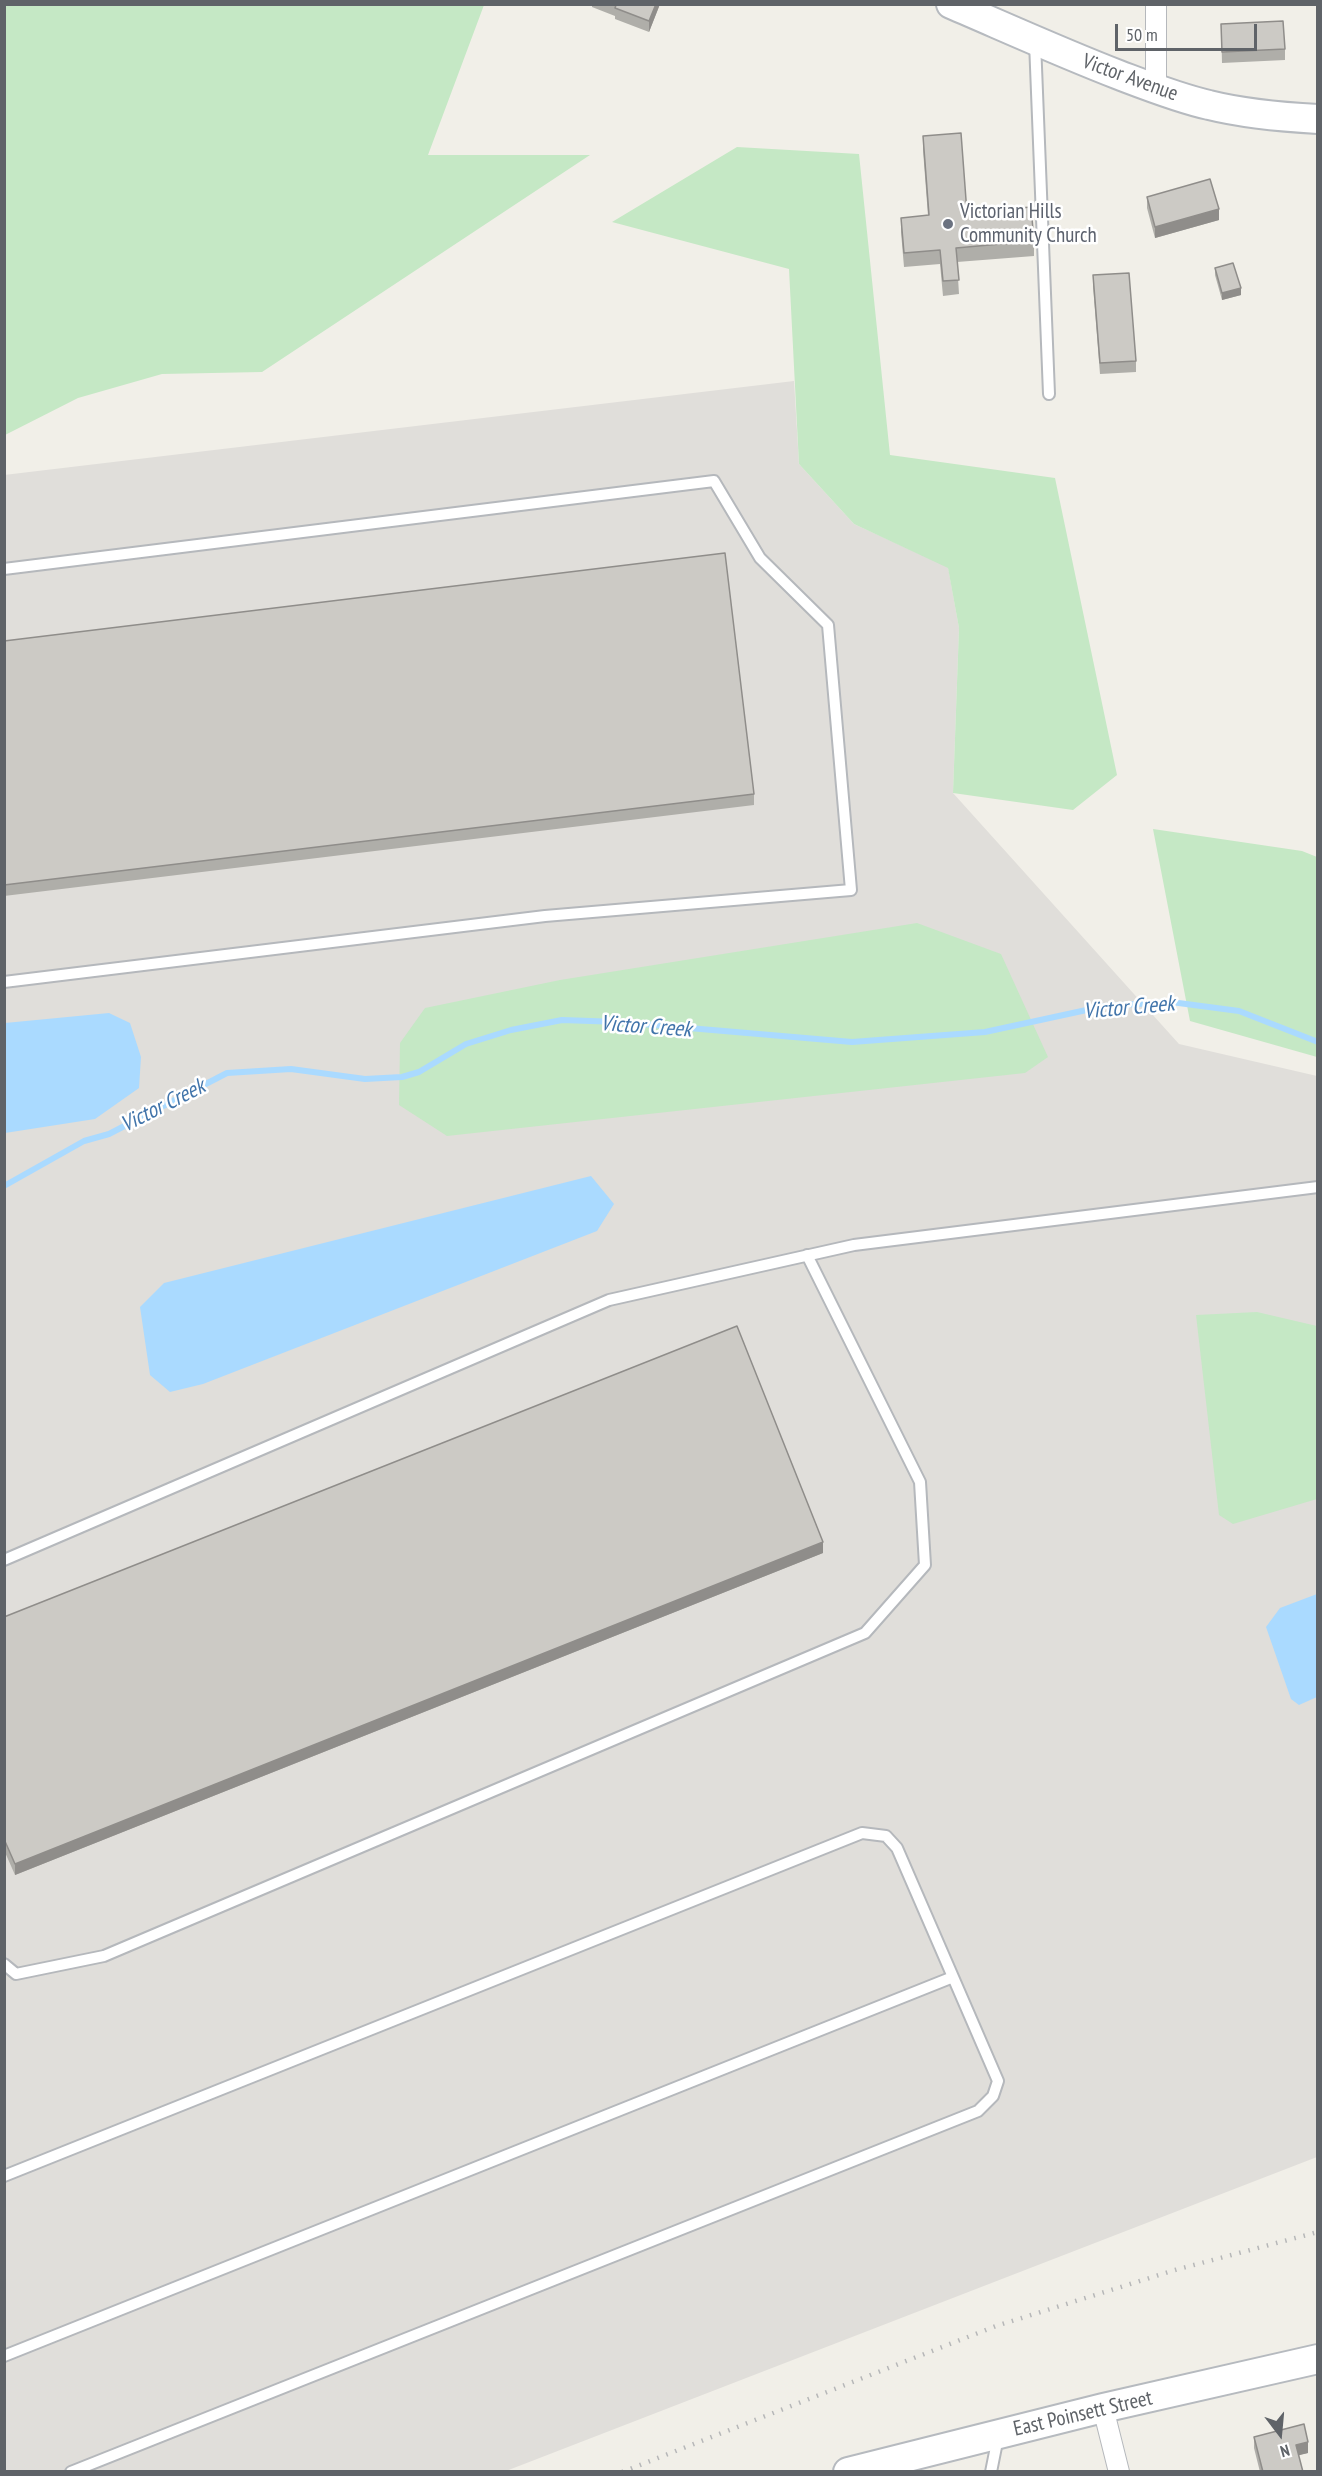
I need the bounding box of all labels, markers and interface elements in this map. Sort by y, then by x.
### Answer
scale bar [1118,12,1260,50]
text: 50 m [1126,23,1158,46]
street label: Victor Avenue [1079,49,1181,107]
place label: Victorian Hills Community Church [960,199,1097,249]
marker: Victorian Hills Community Church [941,217,955,231]
water label: Victor Creek [1082,991,1176,1025]
water label: Victor Creek [600,1011,692,1043]
water label: Victor Creek [116,1074,210,1138]
street label: East Poinsett Street [1011,2386,1155,2442]
north arrow [1250,2404,1310,2464]
text: N [1278,2440,1292,2462]

